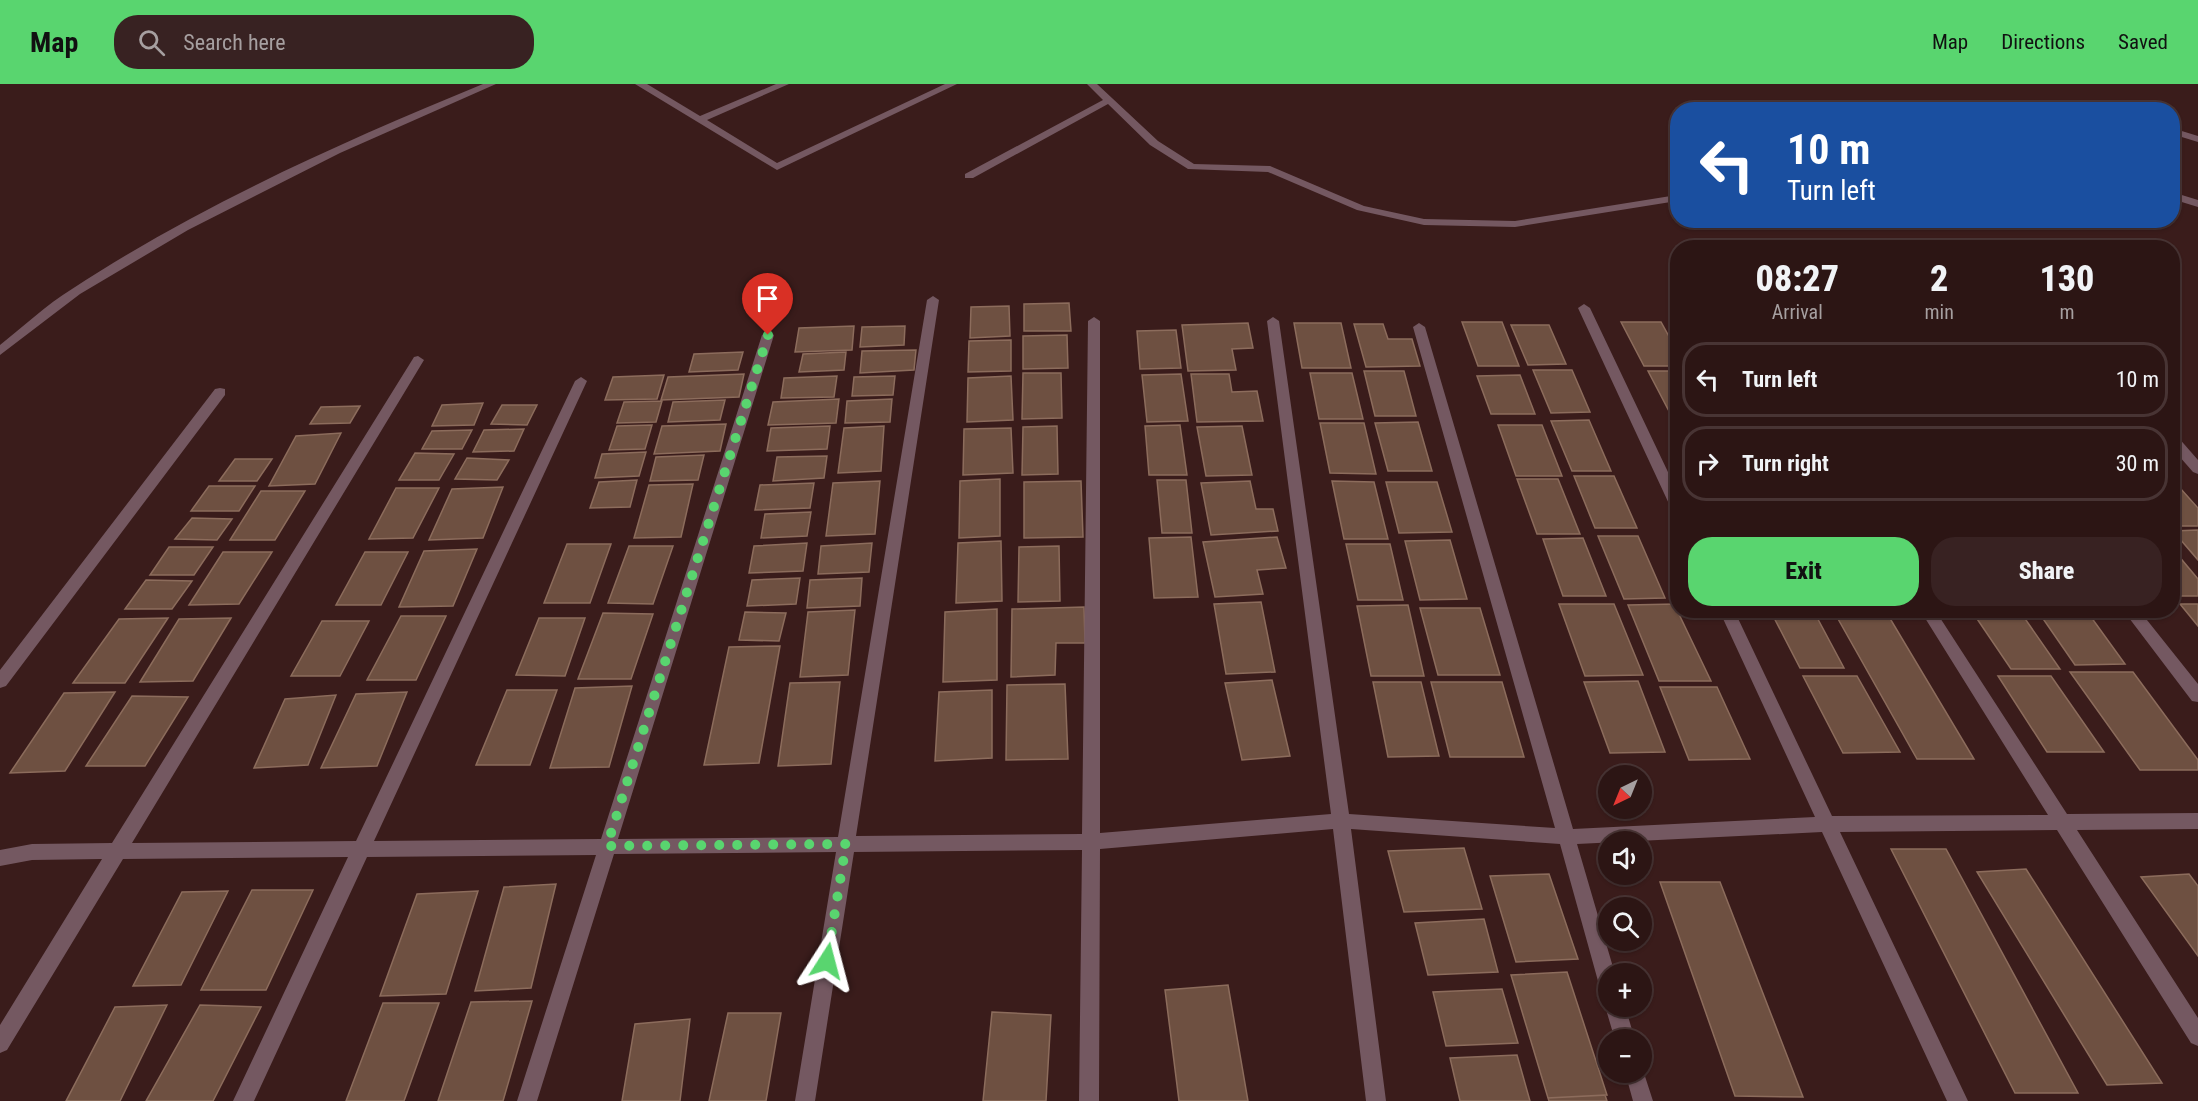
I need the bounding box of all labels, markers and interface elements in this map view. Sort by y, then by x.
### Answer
search box [114,15,534,69]
text: Map [30,26,78,59]
icon: search [135,26,168,59]
text: Search here [183,30,286,55]
text: Map [1932,30,1968,54]
text: Directions [2001,30,2085,54]
text: Saved [2118,30,2168,54]
text: 10 m [1787,125,1870,174]
icon: left [1688,126,1766,204]
text: Turn left [1787,175,1876,207]
text: 08:27 [1756,258,1839,300]
text: 2 [1930,258,1948,300]
text: 130 [2039,258,2094,300]
pin [742,273,793,335]
icon: arrive [751,282,784,315]
text: Arrival [1772,300,1823,324]
text: min [1925,300,1954,324]
text: m [2059,300,2074,324]
icon: left [1691,363,1724,396]
text: Turn left [1742,367,1817,392]
text: 10 m [2116,367,2159,392]
icon: right [1691,447,1724,480]
text: Turn right [1742,451,1829,476]
text: 30 m [2116,451,2159,476]
button: Exit [1688,537,1919,606]
button: Share [1931,537,2162,606]
north arrow [1598,765,1652,819]
map controls [1598,765,1652,1083]
button: sound [1598,831,1652,885]
button: search [1598,897,1652,951]
position arrow [795,929,859,993]
button: + [1598,963,1652,1017]
button: − [1598,1029,1652,1083]

